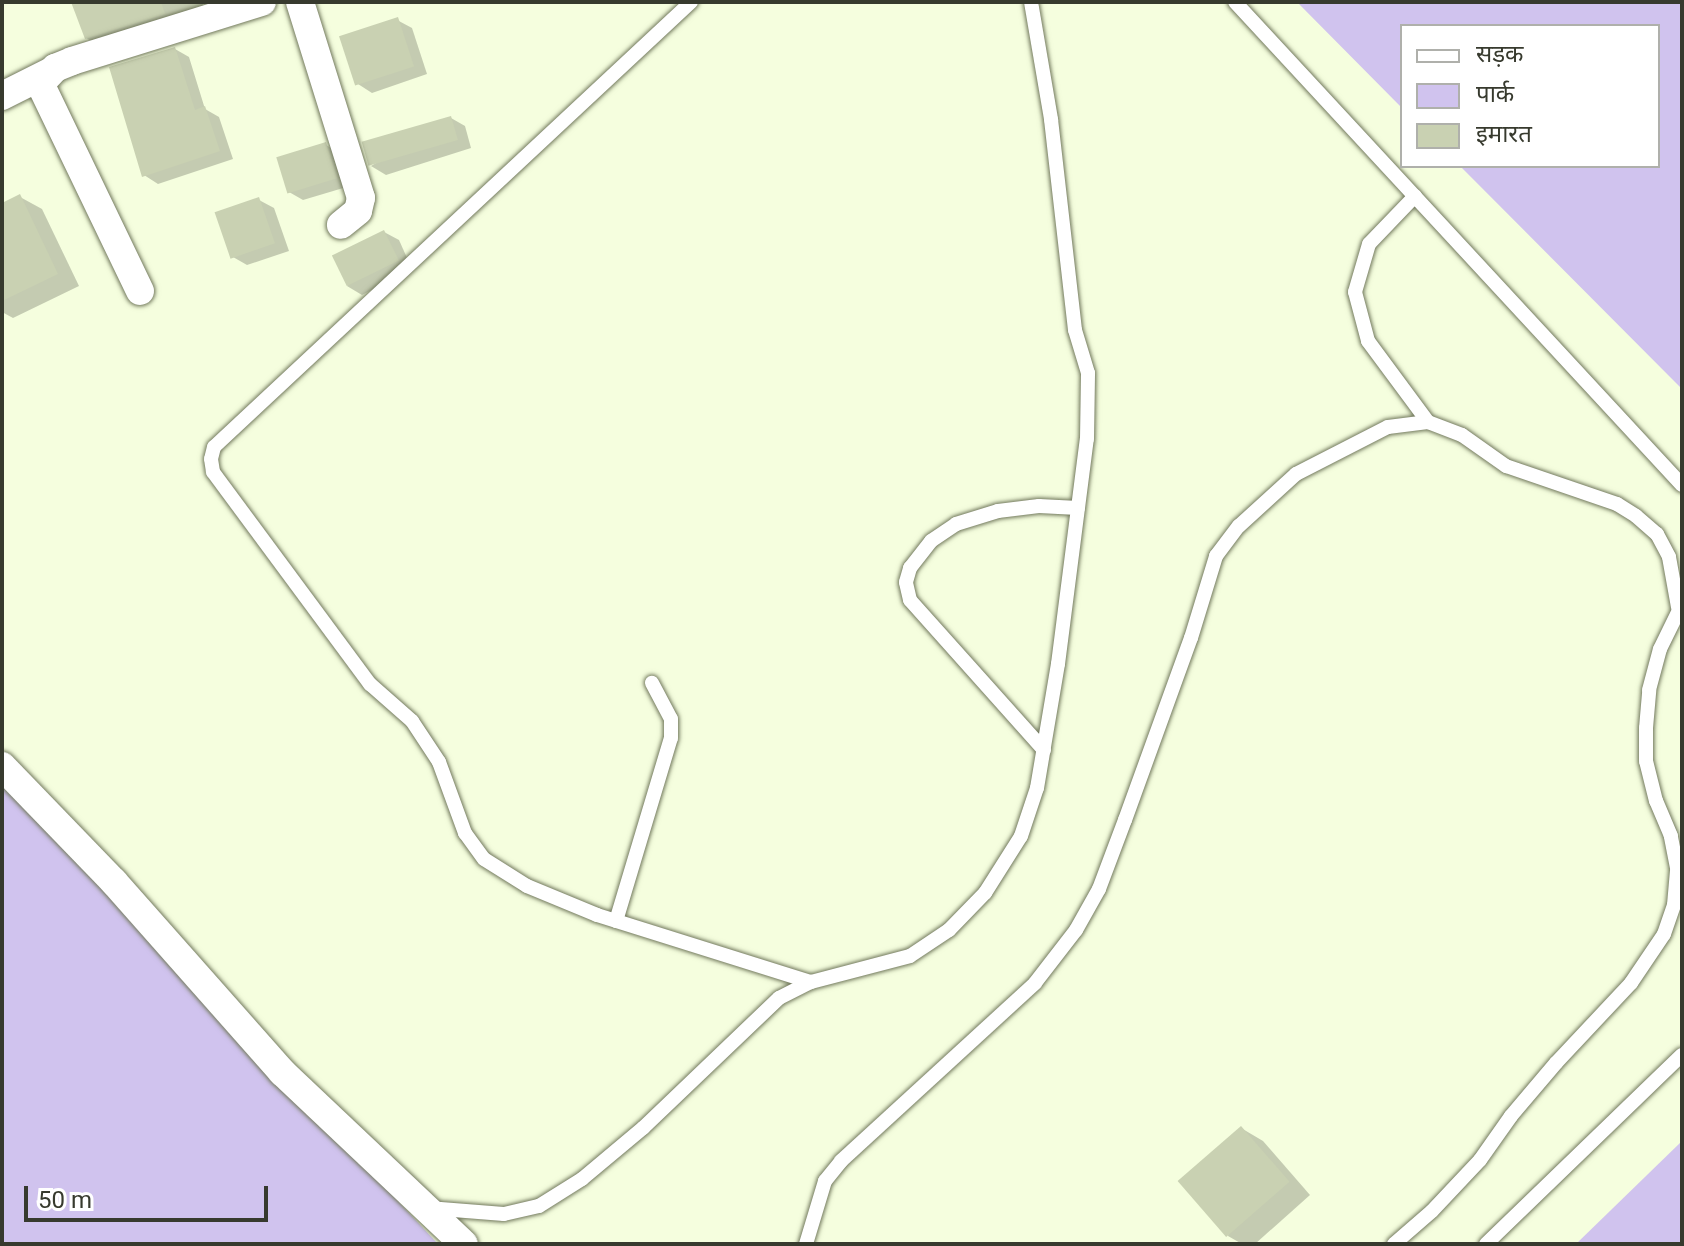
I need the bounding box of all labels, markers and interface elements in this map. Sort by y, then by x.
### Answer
legend [1400,24,1660,168]
text: सड़क [1476,40,1524,68]
text: पार्क [1476,80,1514,108]
text: इमारत [1476,120,1532,148]
scale bar [28,1170,272,1220]
text: 50 m [38,1186,92,1214]

